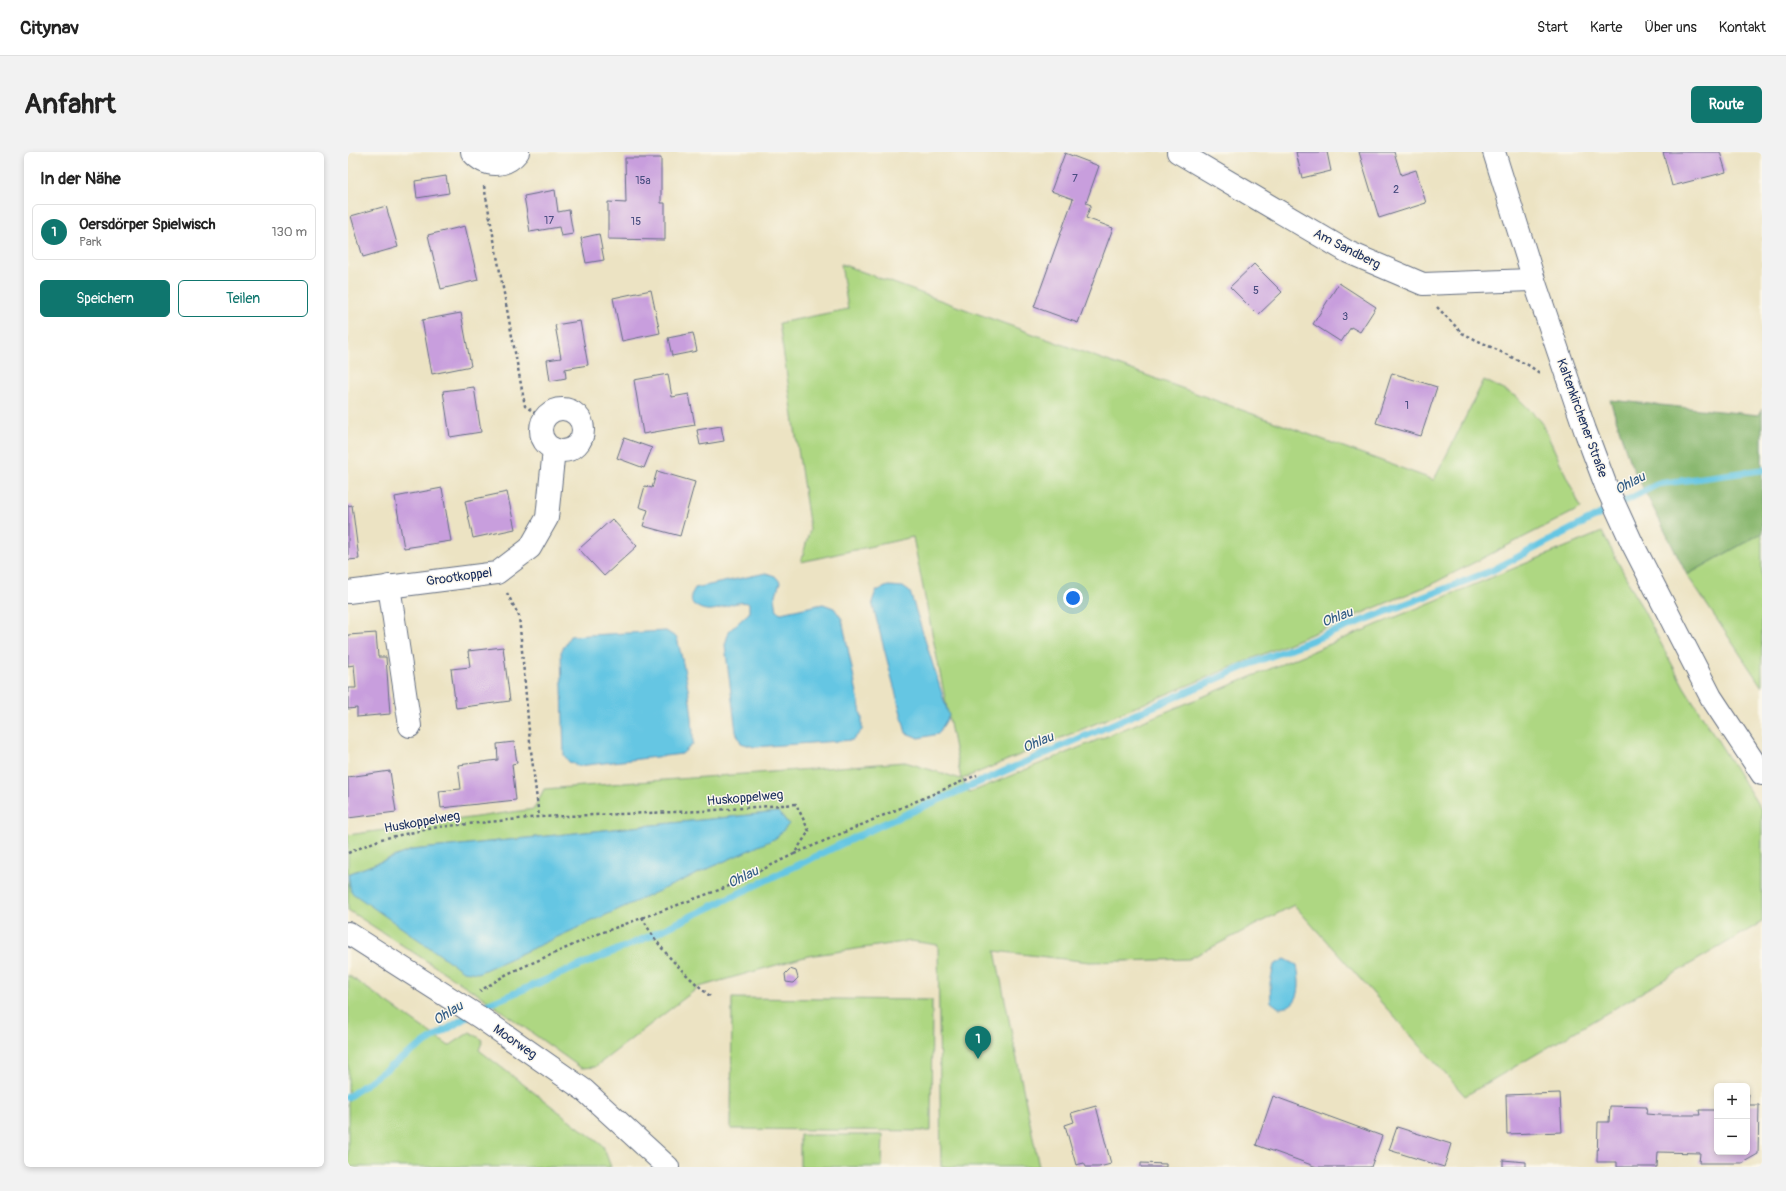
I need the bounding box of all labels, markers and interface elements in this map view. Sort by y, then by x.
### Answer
text: Citynav [20,16,79,40]
text: Start [1537,19,1568,36]
text: Karte [1590,19,1622,36]
text: Über uns [1644,19,1697,36]
text: Kontakt [1719,19,1766,36]
button: Route [1691,86,1762,123]
text: Anfahrt [24,87,116,122]
text: In der Nähe [40,168,121,189]
house number: 7 [1072,172,1078,185]
house number: 15a [635,174,651,187]
house number: 2 [1393,183,1399,196]
house number: 17 [544,214,554,227]
text: Oersdörper Spielwisch [79,215,216,234]
house number: 15 [631,215,641,228]
text: 1 [51,224,57,240]
text: 130 m [271,224,307,240]
street label: Am Sandberg [1311,225,1384,273]
text: Park [79,234,102,250]
button: Speichern [40,280,170,317]
button: Teilen [178,280,308,317]
house number: 5 [1253,284,1259,297]
house number: 3 [1342,310,1348,323]
street label: Kaltenkirchener Straße [1553,356,1611,480]
house number: 1 [1405,399,1409,412]
water label: Ohlau [1612,468,1649,498]
street label: Grootkoppel [425,564,493,590]
your location [1063,588,1083,608]
water label: Ohlau [1319,603,1356,631]
water label: Ohlau [1020,728,1057,756]
street label: Huskoppelweg [706,787,784,809]
street label: Huskoppelweg [383,807,462,837]
water label: Ohlau [725,862,762,892]
water label: Ohlau [430,997,467,1029]
street label: Moorweg [490,1021,540,1063]
pin: 1 [965,1026,991,1059]
map controls [1714,1083,1750,1155]
button: + [1714,1083,1750,1119]
button: − [1714,1119,1750,1155]

